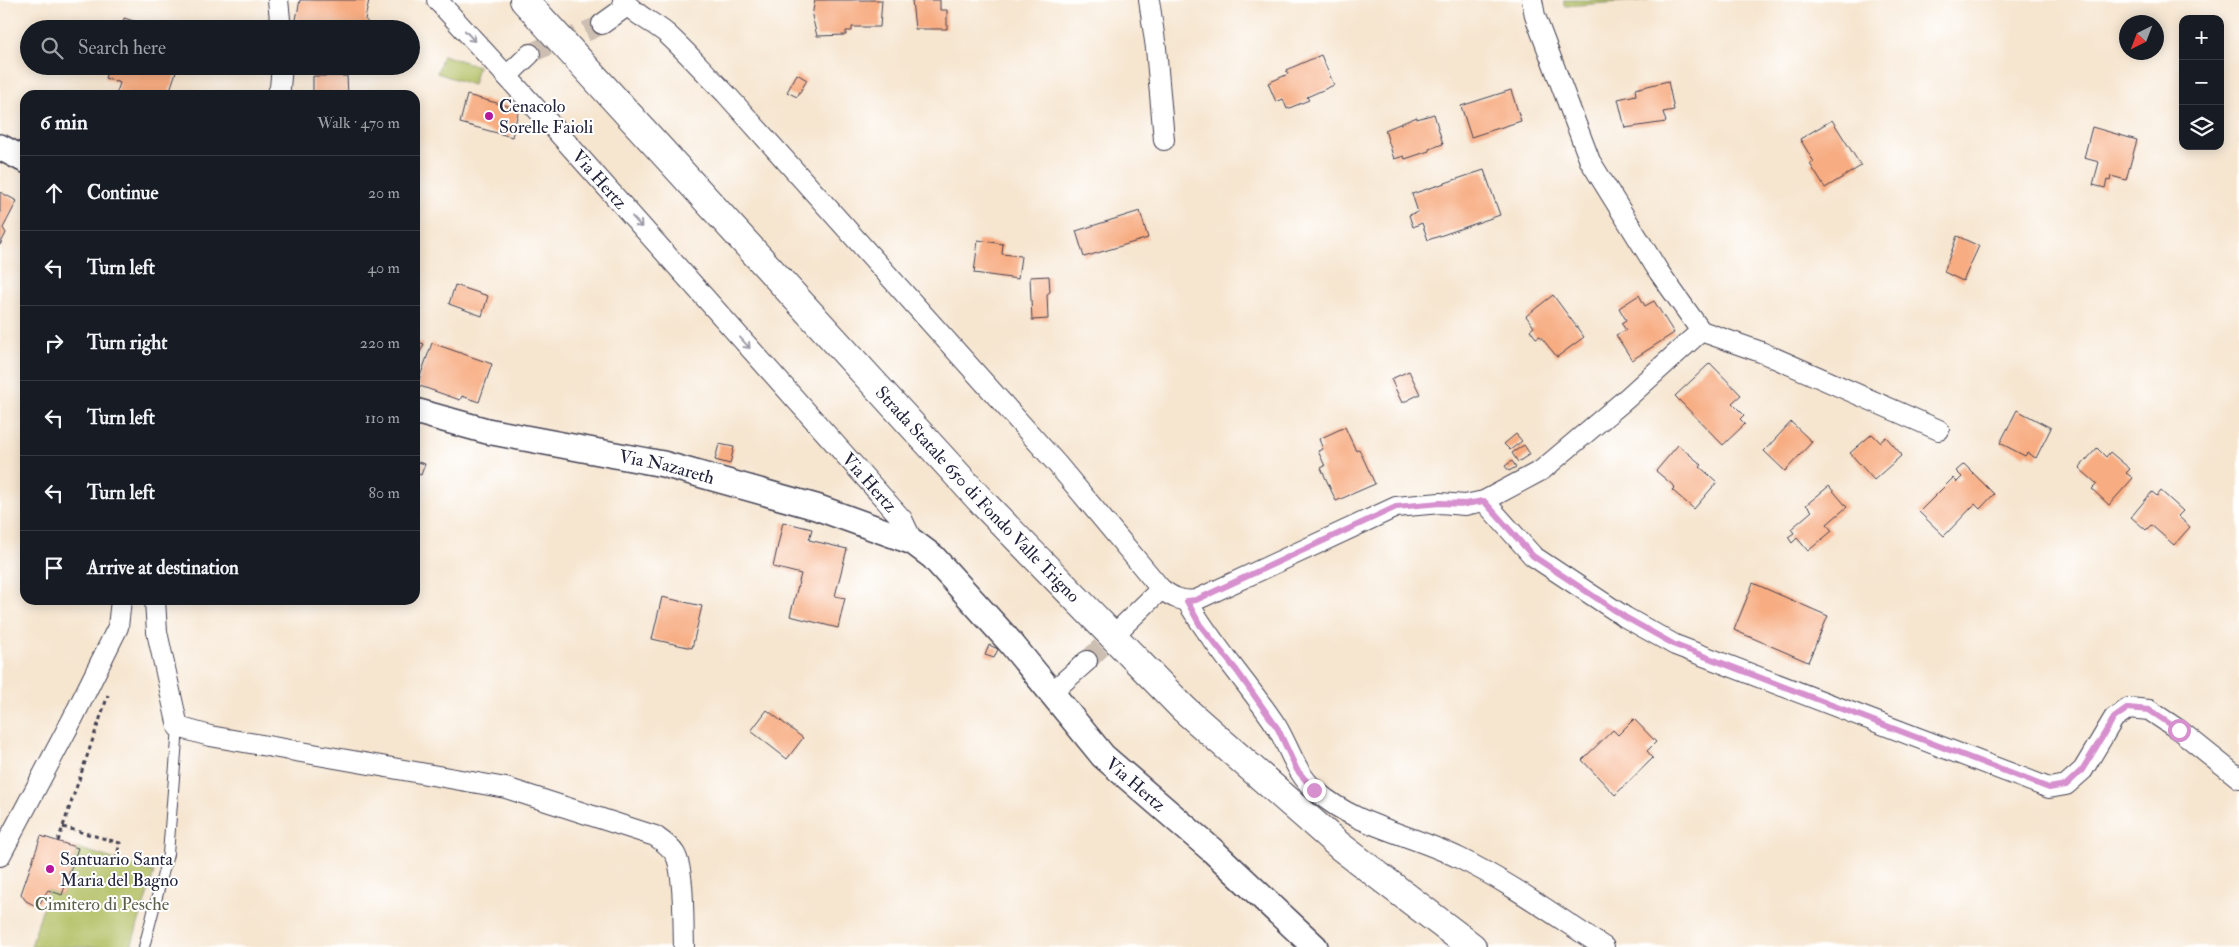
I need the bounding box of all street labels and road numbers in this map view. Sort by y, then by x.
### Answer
street label: Via Hertz [567,145,632,214]
street label: Strada Statale 650 di Fondo Valle Trigno [871,381,1085,607]
street label: Via Nazareth [617,444,718,490]
street label: Via Hertz [837,448,902,517]
street label: Via Hertz [1101,752,1171,817]

